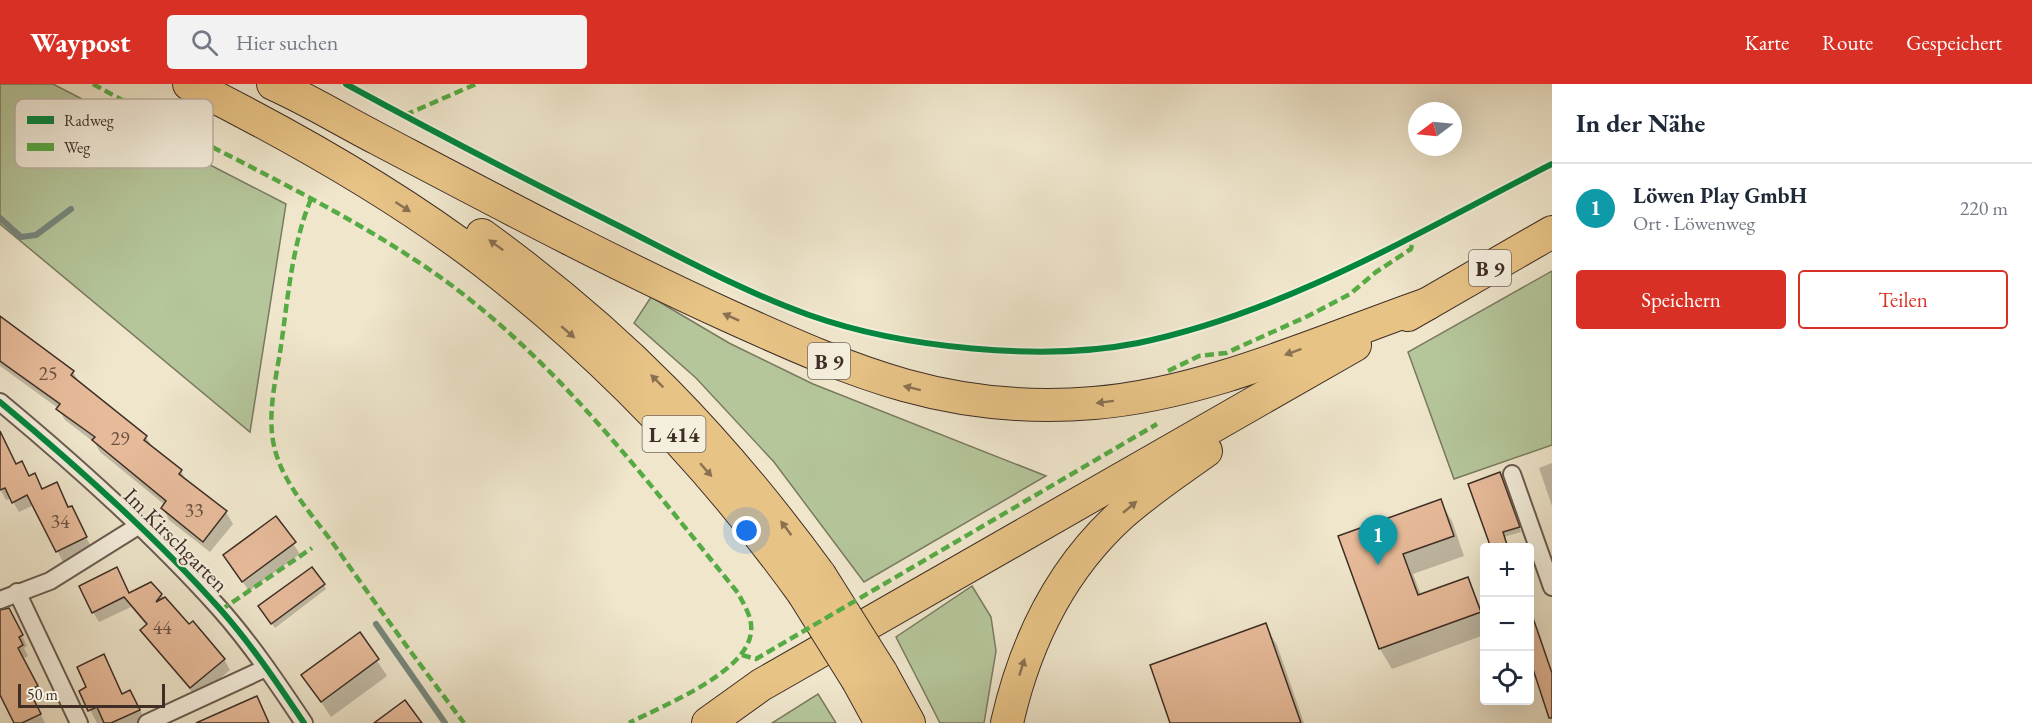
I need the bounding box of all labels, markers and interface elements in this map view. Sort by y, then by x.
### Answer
search box [167,15,587,69]
text: Waypost [30,24,131,60]
icon: search [188,26,221,59]
text: Hier suchen [236,28,338,57]
text: Karte [1745,29,1789,56]
text: Route [1822,29,1873,56]
text: Gespeichert [1906,29,2002,56]
legend [15,99,213,168]
north arrow [1408,102,1462,156]
text: In der Nähe [1576,106,1705,140]
text: Radweg [64,110,115,131]
text: Weg [64,137,91,158]
text: Löwen Play GmbH [1633,181,1807,210]
text: 1 [1590,195,1601,221]
text: 220 m [1960,195,2008,221]
one-way arrow [395,201,411,212]
text: Ort · Löwenweg [1633,210,1755,236]
one-way arrow [488,239,504,251]
road number: B 9 [1469,250,1511,286]
button: Speichern [1576,270,1786,329]
button: Teilen [1798,270,2008,329]
one-way arrow [722,312,739,321]
one-way arrow [561,325,576,339]
road number: B 9 [808,343,850,379]
one-way arrow [1284,347,1302,357]
house number: 25 [38,360,58,386]
one-way arrow [651,375,665,389]
one-way arrow [903,383,921,393]
one-way arrow [1096,397,1115,407]
road number: L 414 [642,416,706,452]
house number: 29 [110,425,130,451]
one-way arrow [699,462,712,477]
street label: Im Kirschgarten [117,481,235,599]
house number: 33 [184,497,204,523]
one-way arrow [1122,501,1137,514]
house number: 34 [50,508,70,534]
your location [732,516,761,545]
pin: 1 [1358,516,1398,565]
one-way arrow [780,521,792,536]
map controls [1480,543,1534,705]
button: + [1480,543,1534,597]
button: − [1480,597,1534,651]
house number: 44 [152,614,172,640]
button: locate [1480,651,1534,705]
one-way arrow [1018,658,1028,676]
scale bar [18,681,165,708]
text: 50 m [27,684,58,705]

